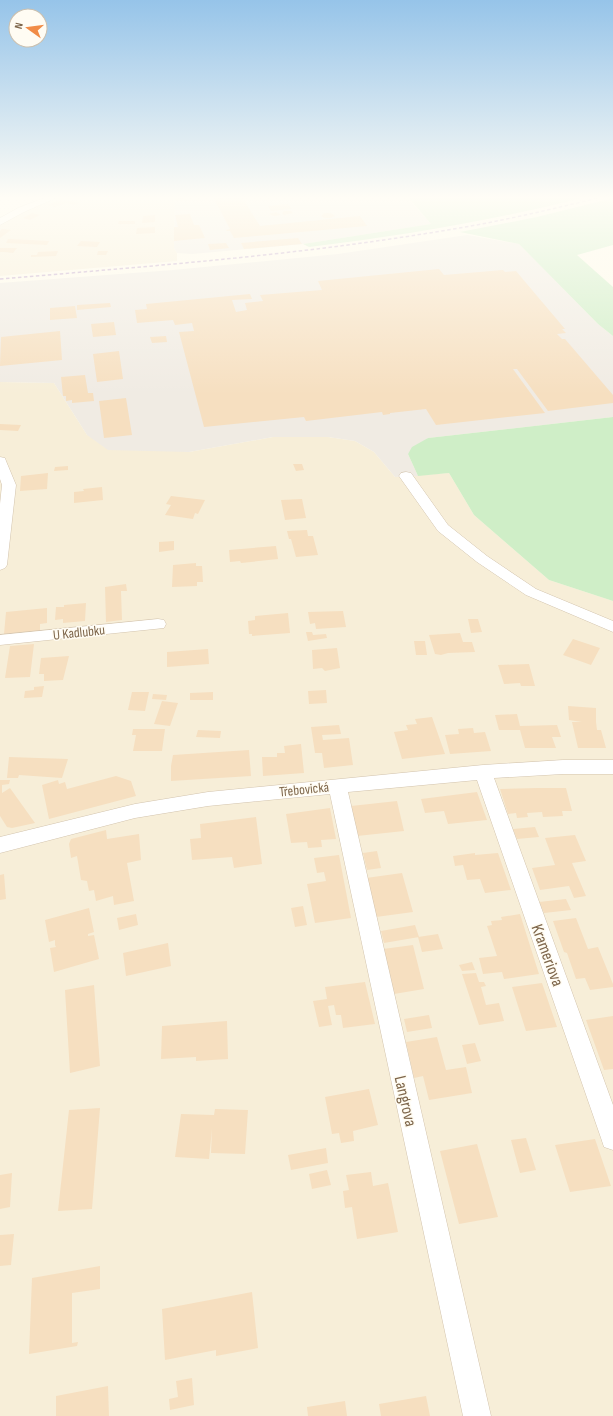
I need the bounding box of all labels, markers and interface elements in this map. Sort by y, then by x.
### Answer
north arrow [8,8,48,48]
text: N [12,21,26,30]
street label: U Kadlubku [52,621,106,644]
street label: Třebovická [278,778,330,801]
street label: Krameriova [527,922,567,989]
street label: Langrova [390,1074,421,1128]

